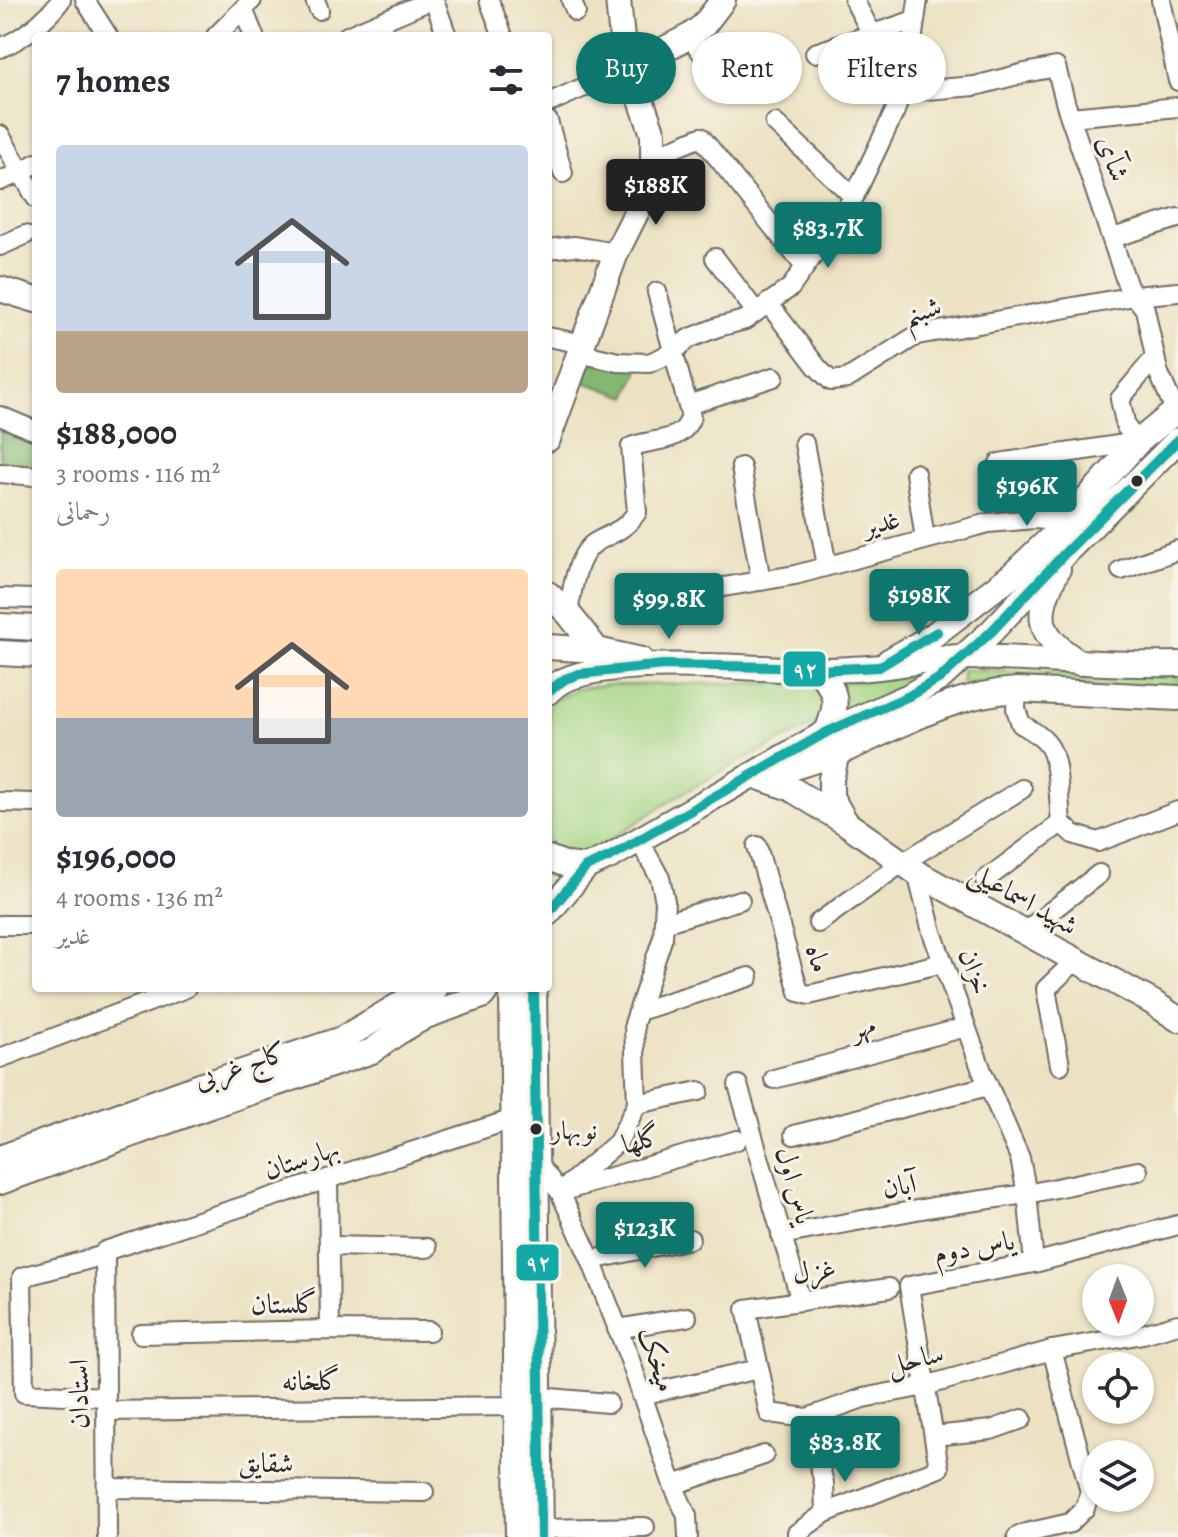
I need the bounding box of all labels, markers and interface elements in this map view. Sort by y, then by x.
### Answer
chip: Buy [576,32,676,104]
chip: Rent [692,32,802,104]
chip: Filters [818,32,946,104]
text: 7 homes [56,57,171,104]
icon: filters [484,58,528,102]
street label: شآی [1088,130,1139,186]
pin: $188K [600,159,712,227]
text: $188K [624,167,688,202]
icon: home [220,197,364,341]
pin: $83.7K [763,202,893,270]
text: $83.7K [792,210,864,245]
street label: شبنم [898,287,949,342]
text: $188,000 [56,409,177,456]
text: 3 rooms · 116 m² [56,456,220,491]
pin: $196K [971,460,1083,528]
text: $196K [996,468,1058,503]
unlabelled marker [1129,473,1145,489]
text: رحمانی [56,494,110,529]
street label: غدیر [855,500,904,547]
pin: $198K [863,569,975,637]
pin: $99.8K [604,573,734,641]
text: $198K [887,577,951,612]
text: $99.8K [633,581,705,616]
icon: home [220,621,364,765]
line badge: ۹۲ [782,650,827,688]
text: ۹۲ [792,655,818,685]
text: $196,000 [56,833,176,880]
street label: شهید اسماعیلی [962,853,1085,945]
text: 4 rooms · 136 m² [56,880,223,915]
text: غدیر [56,918,91,953]
street label: ماه [796,940,840,977]
street label: خزان [949,943,1001,1000]
street label: مهر [844,1005,880,1049]
street label: کاج غربی [189,1033,293,1104]
place label: نوبهار [548,1113,597,1148]
street label: گلها [617,1116,665,1164]
marker: نوبهار [528,1121,544,1137]
street label: بهارستان [259,1129,344,1189]
street label: یاس اول [766,1142,825,1230]
street label: آبان [879,1164,922,1208]
pin: $123K [589,1202,701,1270]
text: $123K [614,1210,676,1245]
street label: یاس دوم [931,1221,1020,1278]
line badge: ۹۲ [515,1243,560,1282]
text: ۹۲ [525,1248,551,1278]
street label: غزل [790,1249,838,1293]
north arrow [1082,1264,1154,1336]
map controls [1082,1264,1154,1512]
street label: گلستان [250,1284,318,1324]
street label: میخک [628,1322,686,1397]
street label: ساحل [883,1334,947,1384]
button: locate [1082,1352,1154,1424]
street label: استادان [60,1359,98,1429]
street label: گلخانه [281,1361,341,1401]
pin: $83.8K [780,1416,910,1484]
text: $83.8K [809,1424,881,1459]
button: layers [1082,1440,1154,1512]
street label: شقایق [238,1444,294,1482]

